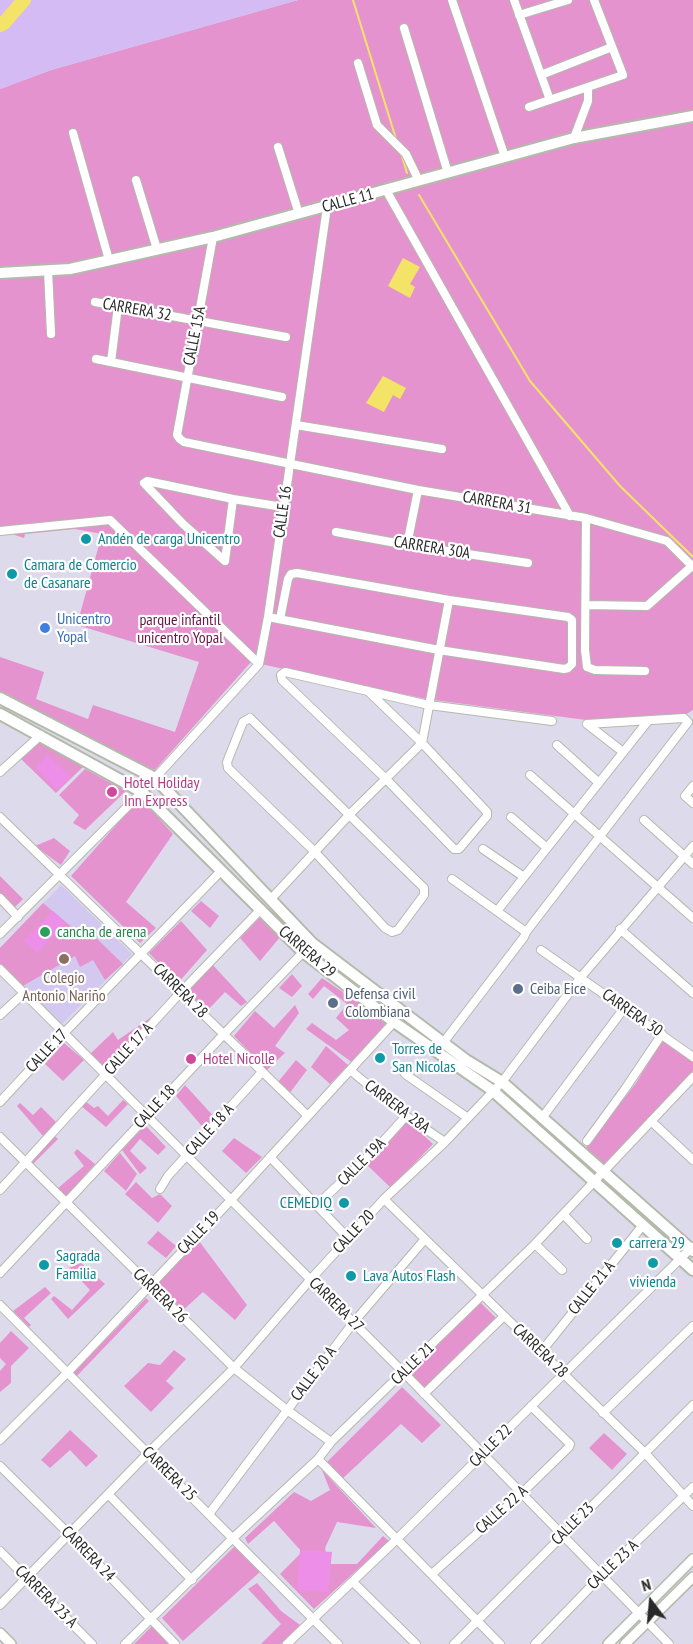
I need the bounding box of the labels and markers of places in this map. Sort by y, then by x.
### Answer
place label: Andén de carga Unicentro [98,529,240,549]
marker: Andén de carga Unicentro [79,532,93,546]
place label: Camara de Comercio de Casanare [24,555,137,593]
marker: Camara de Comercio de Casanare [5,567,19,581]
place label: Unicentro Yopal [57,609,111,647]
marker: Unicentro Yopal [38,621,52,635]
place label: Hotel Holiday Inn Express [124,773,200,811]
marker: Hotel Holiday Inn Express [105,785,119,799]
place label: cancha de arena [57,922,146,942]
marker: cancha de arena [38,925,52,939]
marker: Colegio Antonio Nariño [57,952,71,966]
place label: Colegio Antonio Nariño [22,968,106,1006]
place label: Ceiba Eice [530,979,586,999]
marker: Ceiba Eice [511,982,525,996]
place label: Defensa civil Colombiana [345,984,415,1022]
marker: Defensa civil Colombiana [326,996,340,1010]
place label: Torres de San Nicolas [392,1039,456,1077]
place label: Hotel Nicolle [203,1049,275,1069]
marker: Torres de San Nicolas [373,1051,387,1065]
marker: Hotel Nicolle [184,1052,198,1066]
place label: CEMEDIQ [280,1193,332,1213]
marker: CEMEDIQ [337,1196,351,1210]
place label: carrera 29 [629,1233,685,1253]
marker: carrera 29 [610,1236,624,1250]
place label: Sagrada Familia [56,1246,100,1284]
marker: vivienda [646,1256,660,1270]
marker: Sagrada Familia [37,1258,51,1272]
place label: Lava Autos Flash [363,1266,455,1286]
marker: Lava Autos Flash [344,1269,358,1283]
place label: vivienda [630,1272,676,1292]

